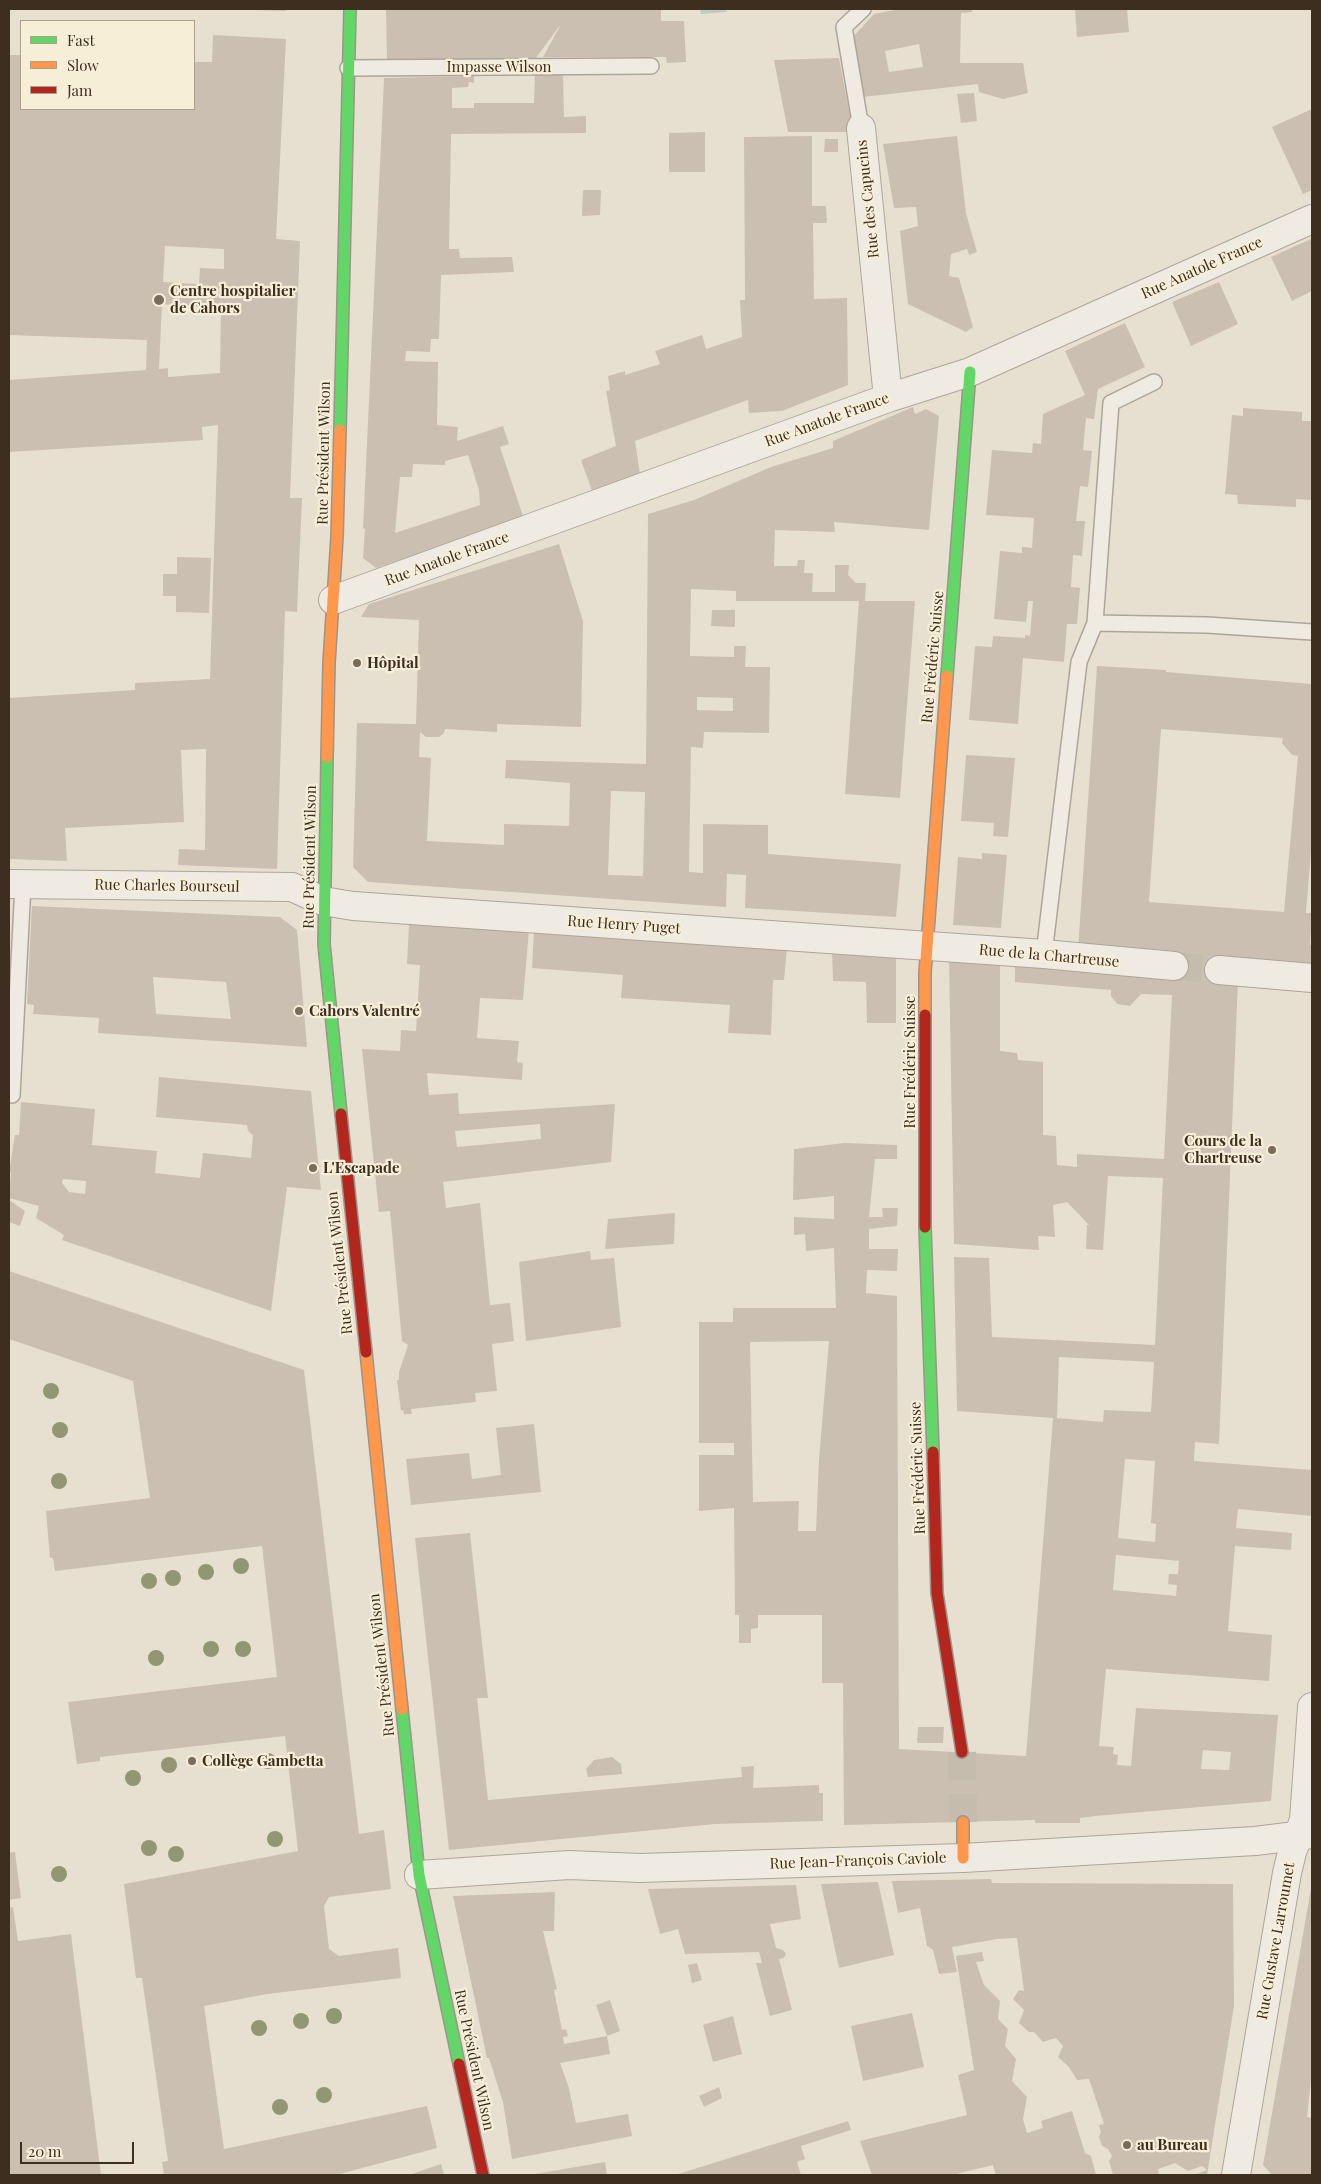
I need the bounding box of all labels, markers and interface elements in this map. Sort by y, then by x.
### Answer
legend [20,20,195,110]
text: Fast [67,30,95,50]
text: Slow [67,55,99,75]
street label: Impasse Wilson [446,58,552,76]
text: Jam [67,80,92,100]
street label: Rue des Capucins [853,139,883,259]
street label: Rue Anatole France [1139,233,1265,303]
place label: Centre hospitalier de Cahors [170,282,296,317]
marker: Centre hospitalier de Cahors [152,293,166,307]
street label: Rue Président Wilson [314,381,334,525]
street label: Rue Anatole France [762,389,892,451]
street label: Rue Anatole France [382,528,512,590]
street label: Rue Frédéric Suisse [918,590,948,724]
place label: Hôpital [367,654,419,672]
marker: Hôpital [351,657,363,669]
street label: Rue Président Wilson [300,785,320,929]
street label: Rue Charles Bourseul [94,876,240,896]
street label: Rue Henry Puget [567,912,681,938]
street label: Rue de la Chartreuse [978,941,1120,971]
street label: Rue Frédéric Suisse [901,996,919,1128]
place label: Cahors Valentré [309,1002,420,1020]
marker: Cahors Valentré [293,1005,305,1017]
place label: Cours de la Chartreuse [1184,1132,1262,1167]
marker: Cours de la Chartreuse [1266,1144,1278,1156]
place label: L'Escapade [323,1159,400,1177]
marker: L'Escapade [307,1162,319,1174]
street label: Rue Président Wilson [324,1191,356,1335]
street label: Rue Frédéric Suisse [907,1401,929,1535]
street label: Rue Président Wilson [366,1593,398,1737]
place label: Collège Gambetta [202,1752,323,1770]
marker: Collège Gambetta [186,1755,198,1767]
street label: Rue Jean-François Caviole [769,1849,947,1873]
street label: Rue Gustave Larroumet [1253,1861,1299,2021]
street label: Rue Président Wilson [450,1988,498,2132]
scale bar [22,2132,136,2164]
place label: au Bureau [1137,2136,1208,2154]
marker: au Bureau [1121,2139,1133,2151]
text: 20 m [28,2141,61,2161]

